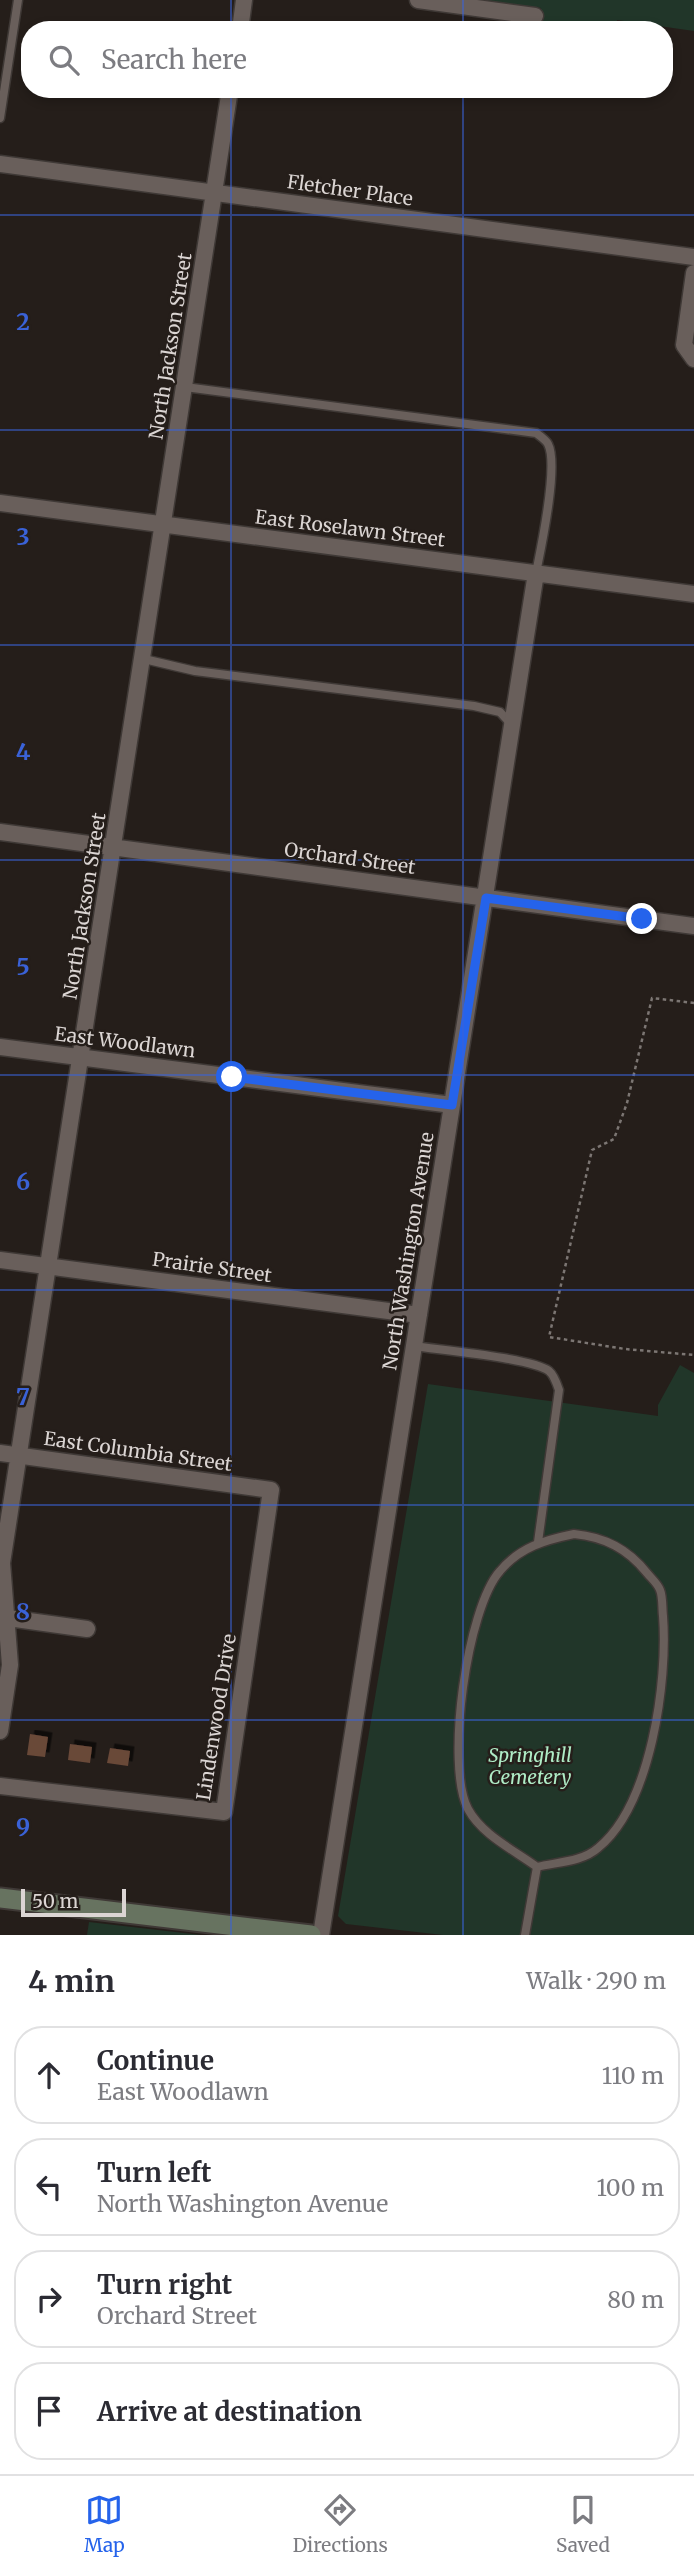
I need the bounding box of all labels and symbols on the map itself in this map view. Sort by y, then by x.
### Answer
street label: Fletcher Place [286,169,415,211]
street label: North Jackson Street [143,250,197,441]
text: 2 [16,307,30,336]
street label: East Roselawn Street [254,504,447,552]
text: 3 [16,522,30,551]
text: 4 [16,737,31,766]
street label: North Jackson Street [57,810,111,1001]
street label: Orchard Street [283,837,418,879]
route end [626,903,657,934]
text: 5 [16,952,30,981]
street label: East Woodlawn [53,1021,197,1063]
route start [216,1061,247,1092]
street label: North Washington Avenue [377,1130,439,1372]
text: 6 [16,1167,30,1196]
street label: Prairie Street [151,1247,274,1287]
text: 7 [16,1382,30,1411]
street label: East Columbia Street [42,1426,234,1476]
text: 8 [16,1597,30,1626]
street label: Lindenwood Drive [191,1632,241,1802]
park label: Springhill Cemetery [488,1743,572,1789]
text: 9 [16,1812,30,1841]
scale bar [21,1886,126,1918]

